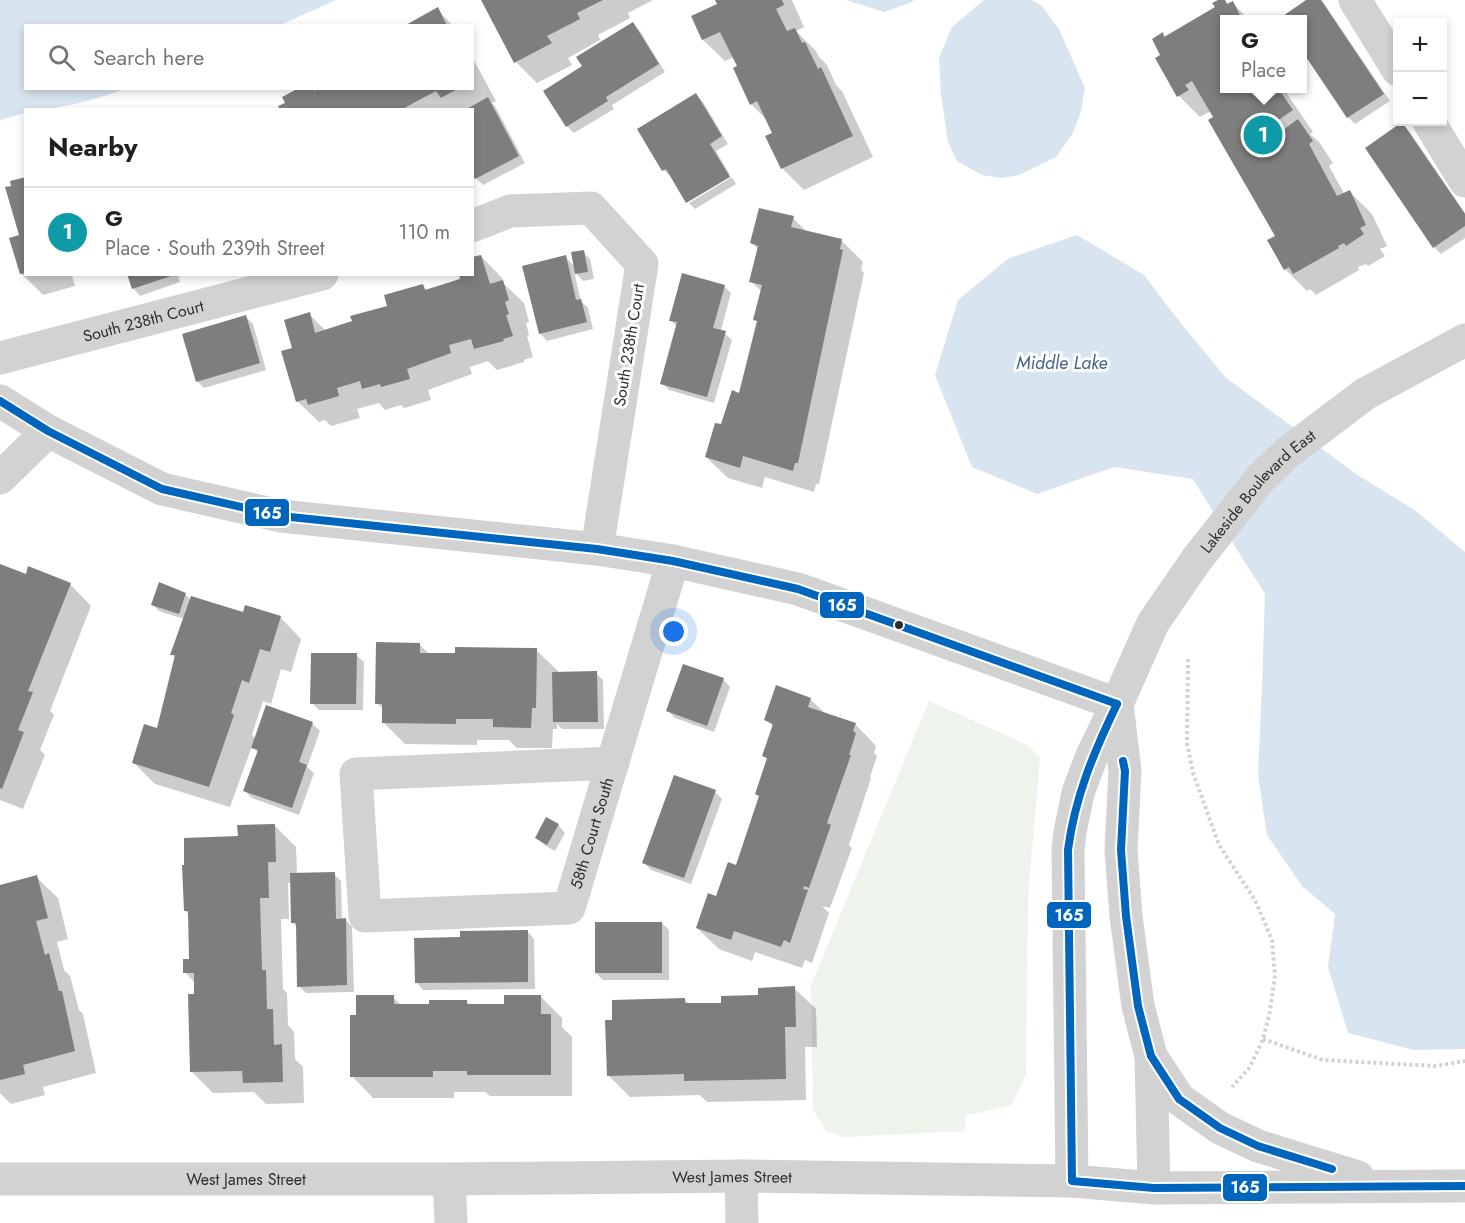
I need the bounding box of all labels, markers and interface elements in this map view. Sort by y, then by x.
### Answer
popup [1220,15,1307,93]
map controls [1393,18,1447,126]
button: + [1393,18,1447,72]
search box [24,24,474,90]
text: G [1241,24,1259,56]
icon: search [45,41,78,74]
text: Search here [93,41,204,73]
text: Place [1241,56,1286,85]
button: − [1393,72,1447,126]
pin: 1 [1244,112,1282,158]
text: Nearby [48,128,137,166]
text: G [105,202,123,234]
text: 1 [62,218,73,247]
text: 110 m [398,218,450,247]
text: Place · South 239th Street [105,234,325,263]
street label: South 238th Court [608,282,650,408]
street label: South 238th Court [80,294,206,347]
water label: Middle Lake [1016,350,1108,376]
street label: Lakeside Boulevard East [1195,424,1320,558]
line badge: 165 [244,498,290,527]
text: 165 [252,502,282,525]
line badge: 165 [819,591,865,619]
text: 165 [827,594,857,617]
your location [659,617,688,646]
unlabelled marker [893,619,905,631]
street label: 58th Court South [564,774,619,892]
line badge: 165 [1046,901,1092,929]
text: 165 [1054,904,1084,927]
street label: West James Street [672,1164,792,1188]
street label: West James Street [186,1168,306,1191]
line badge: 165 [1222,1173,1268,1202]
text: 165 [1230,1176,1260,1199]

